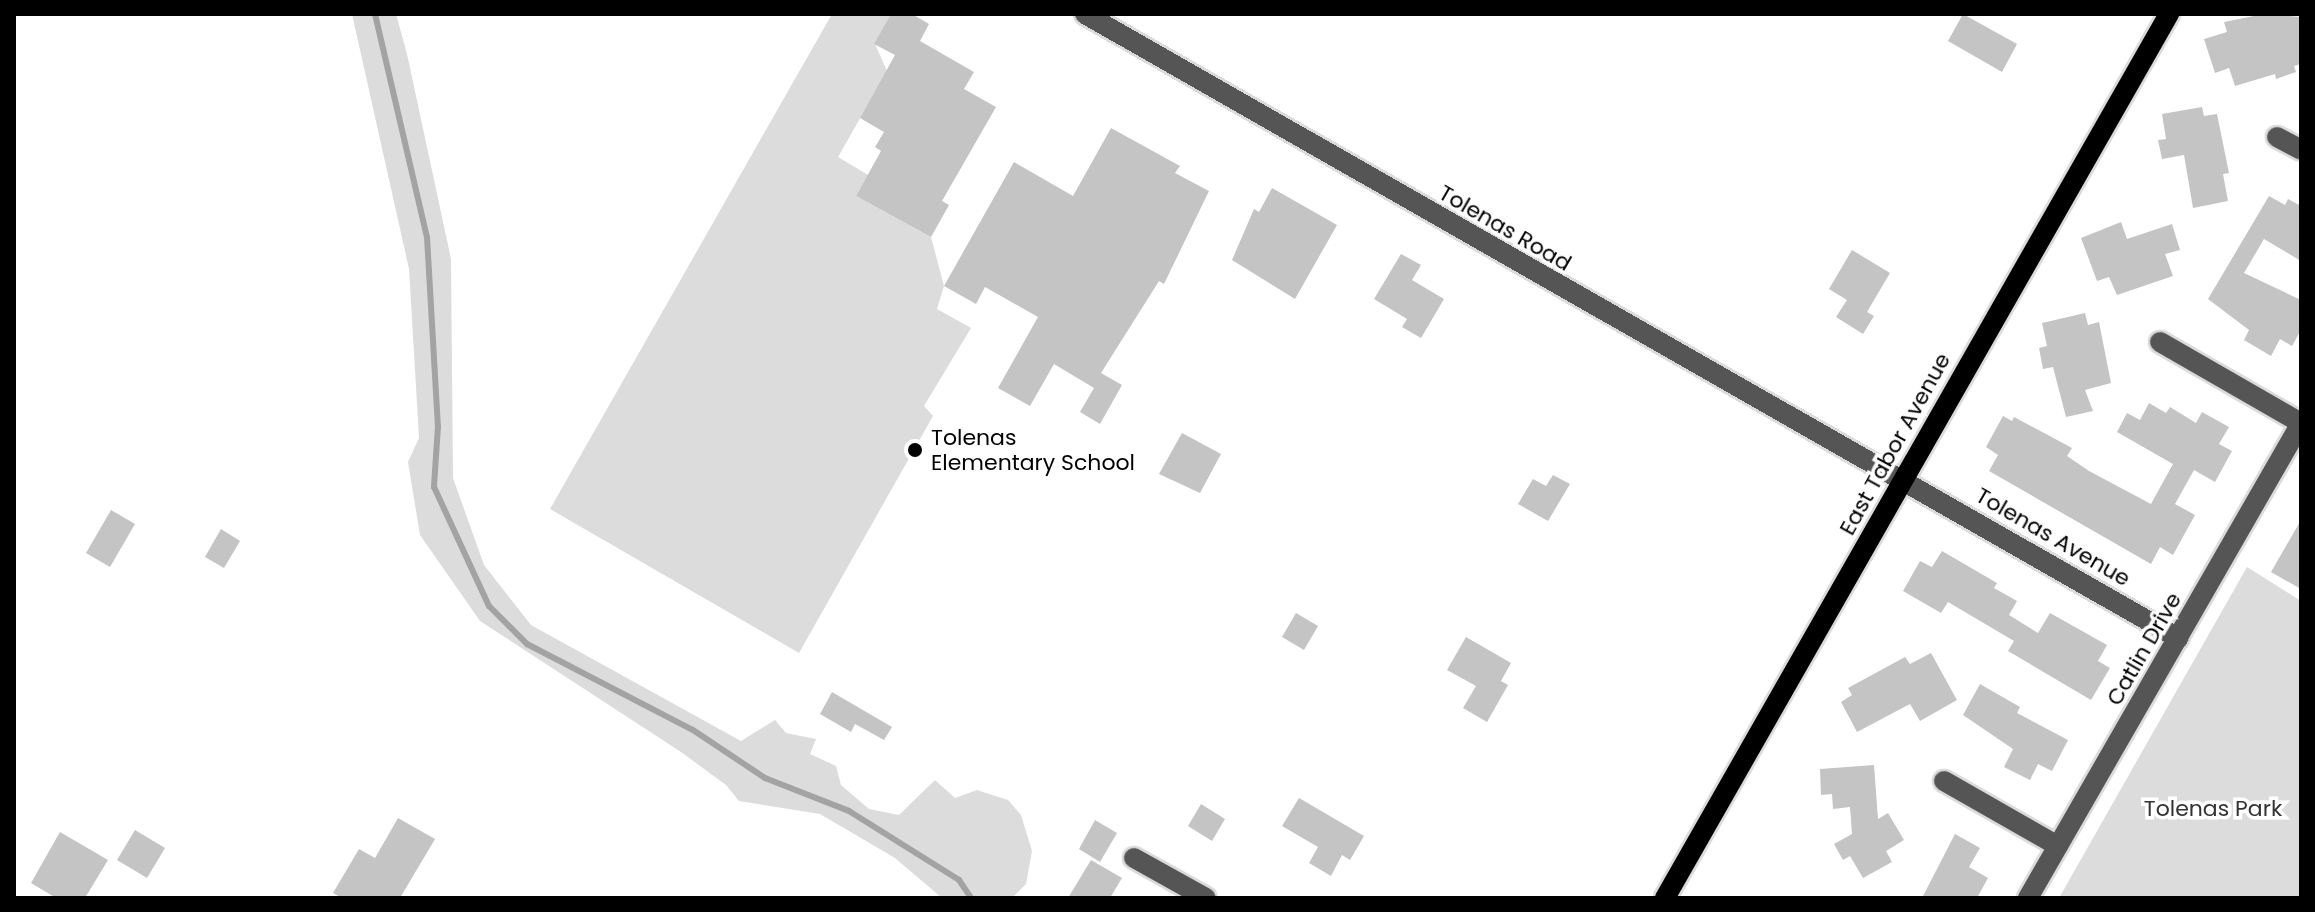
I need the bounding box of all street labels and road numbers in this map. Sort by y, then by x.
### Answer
street label: Tolenas Road [1434,179,1576,277]
street label: East Tabor Avenue [1834,348,1956,540]
street label: Tolenas Avenue [1971,482,2135,592]
street label: Catlin Drive [2101,588,2187,710]

